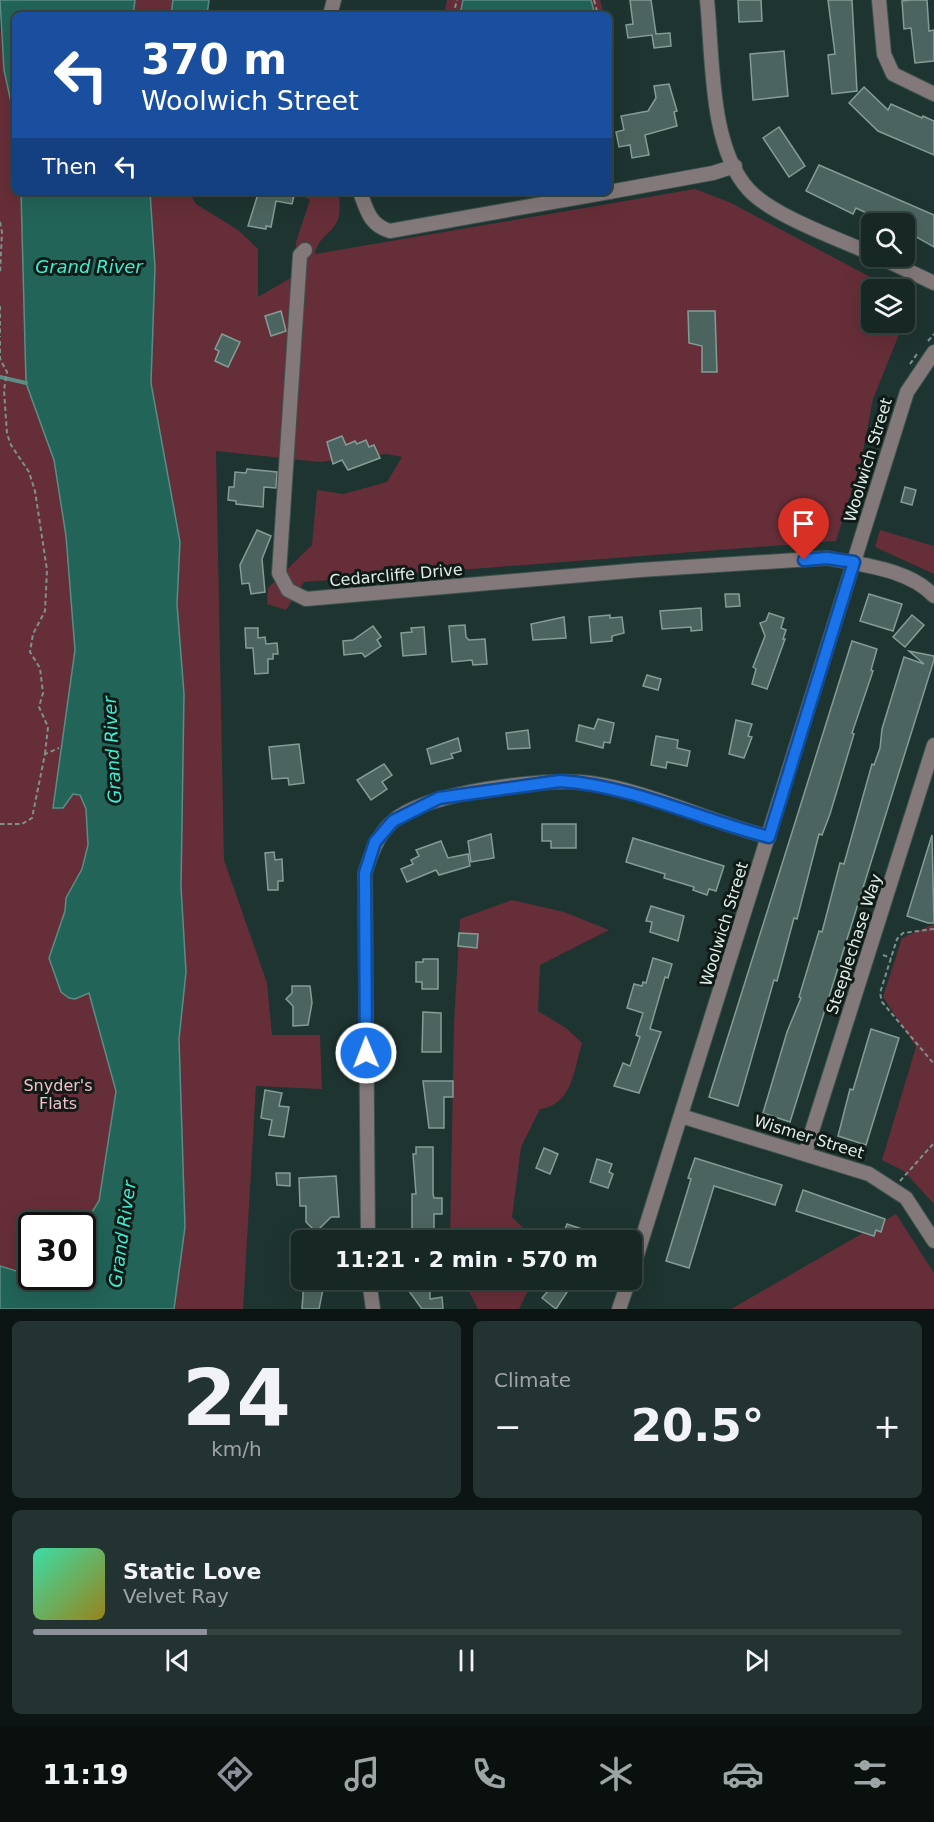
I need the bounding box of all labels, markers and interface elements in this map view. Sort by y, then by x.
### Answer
text: 370 m [141,35,287,84]
icon: left [42,36,120,114]
text: Woolwich Street [141,85,359,116]
icon: left [109,150,142,183]
text: Then [42,154,97,179]
map controls [861,213,915,333]
button: search [861,213,915,267]
water label: Grand River [35,256,144,277]
button: layers [861,279,915,333]
street label: Woolwich Street [840,396,896,524]
pin [778,498,829,560]
icon: arrive [787,507,820,540]
street label: Cedarcliffe Drive [329,560,463,590]
water label: Grand River [99,694,125,804]
street label: Woolwich Street [696,860,752,988]
street label: Steeplechase Way [822,871,886,1017]
position arrow [334,1021,398,1085]
park label: Snyder's Flats [23,1076,93,1113]
street label: Wismer Street [752,1111,866,1163]
water label: Grand River [104,1178,140,1289]
speed limit sign: 30 [18,1212,96,1290]
text: 11:21 · 2 min · 570 m [335,1247,598,1272]
text: 24 [182,1353,291,1443]
text: Climate [494,1368,571,1392]
text: 20.5° [631,1399,764,1452]
text: − [494,1407,522,1446]
text: + [873,1407,901,1446]
text: km/h [211,1437,262,1461]
text: Static Love [123,1559,261,1584]
text: Velvet Ray [123,1584,229,1608]
icon: previous [161,1644,194,1677]
icon: pause [450,1644,483,1677]
icon: next [740,1644,773,1677]
icon: directions [214,1753,256,1795]
icon: music [341,1753,383,1795]
icon: phone [468,1753,510,1795]
icon: climate [595,1753,637,1795]
icon: car [722,1753,764,1795]
icon: filters [849,1753,891,1795]
text: 11:19 [43,1759,129,1790]

